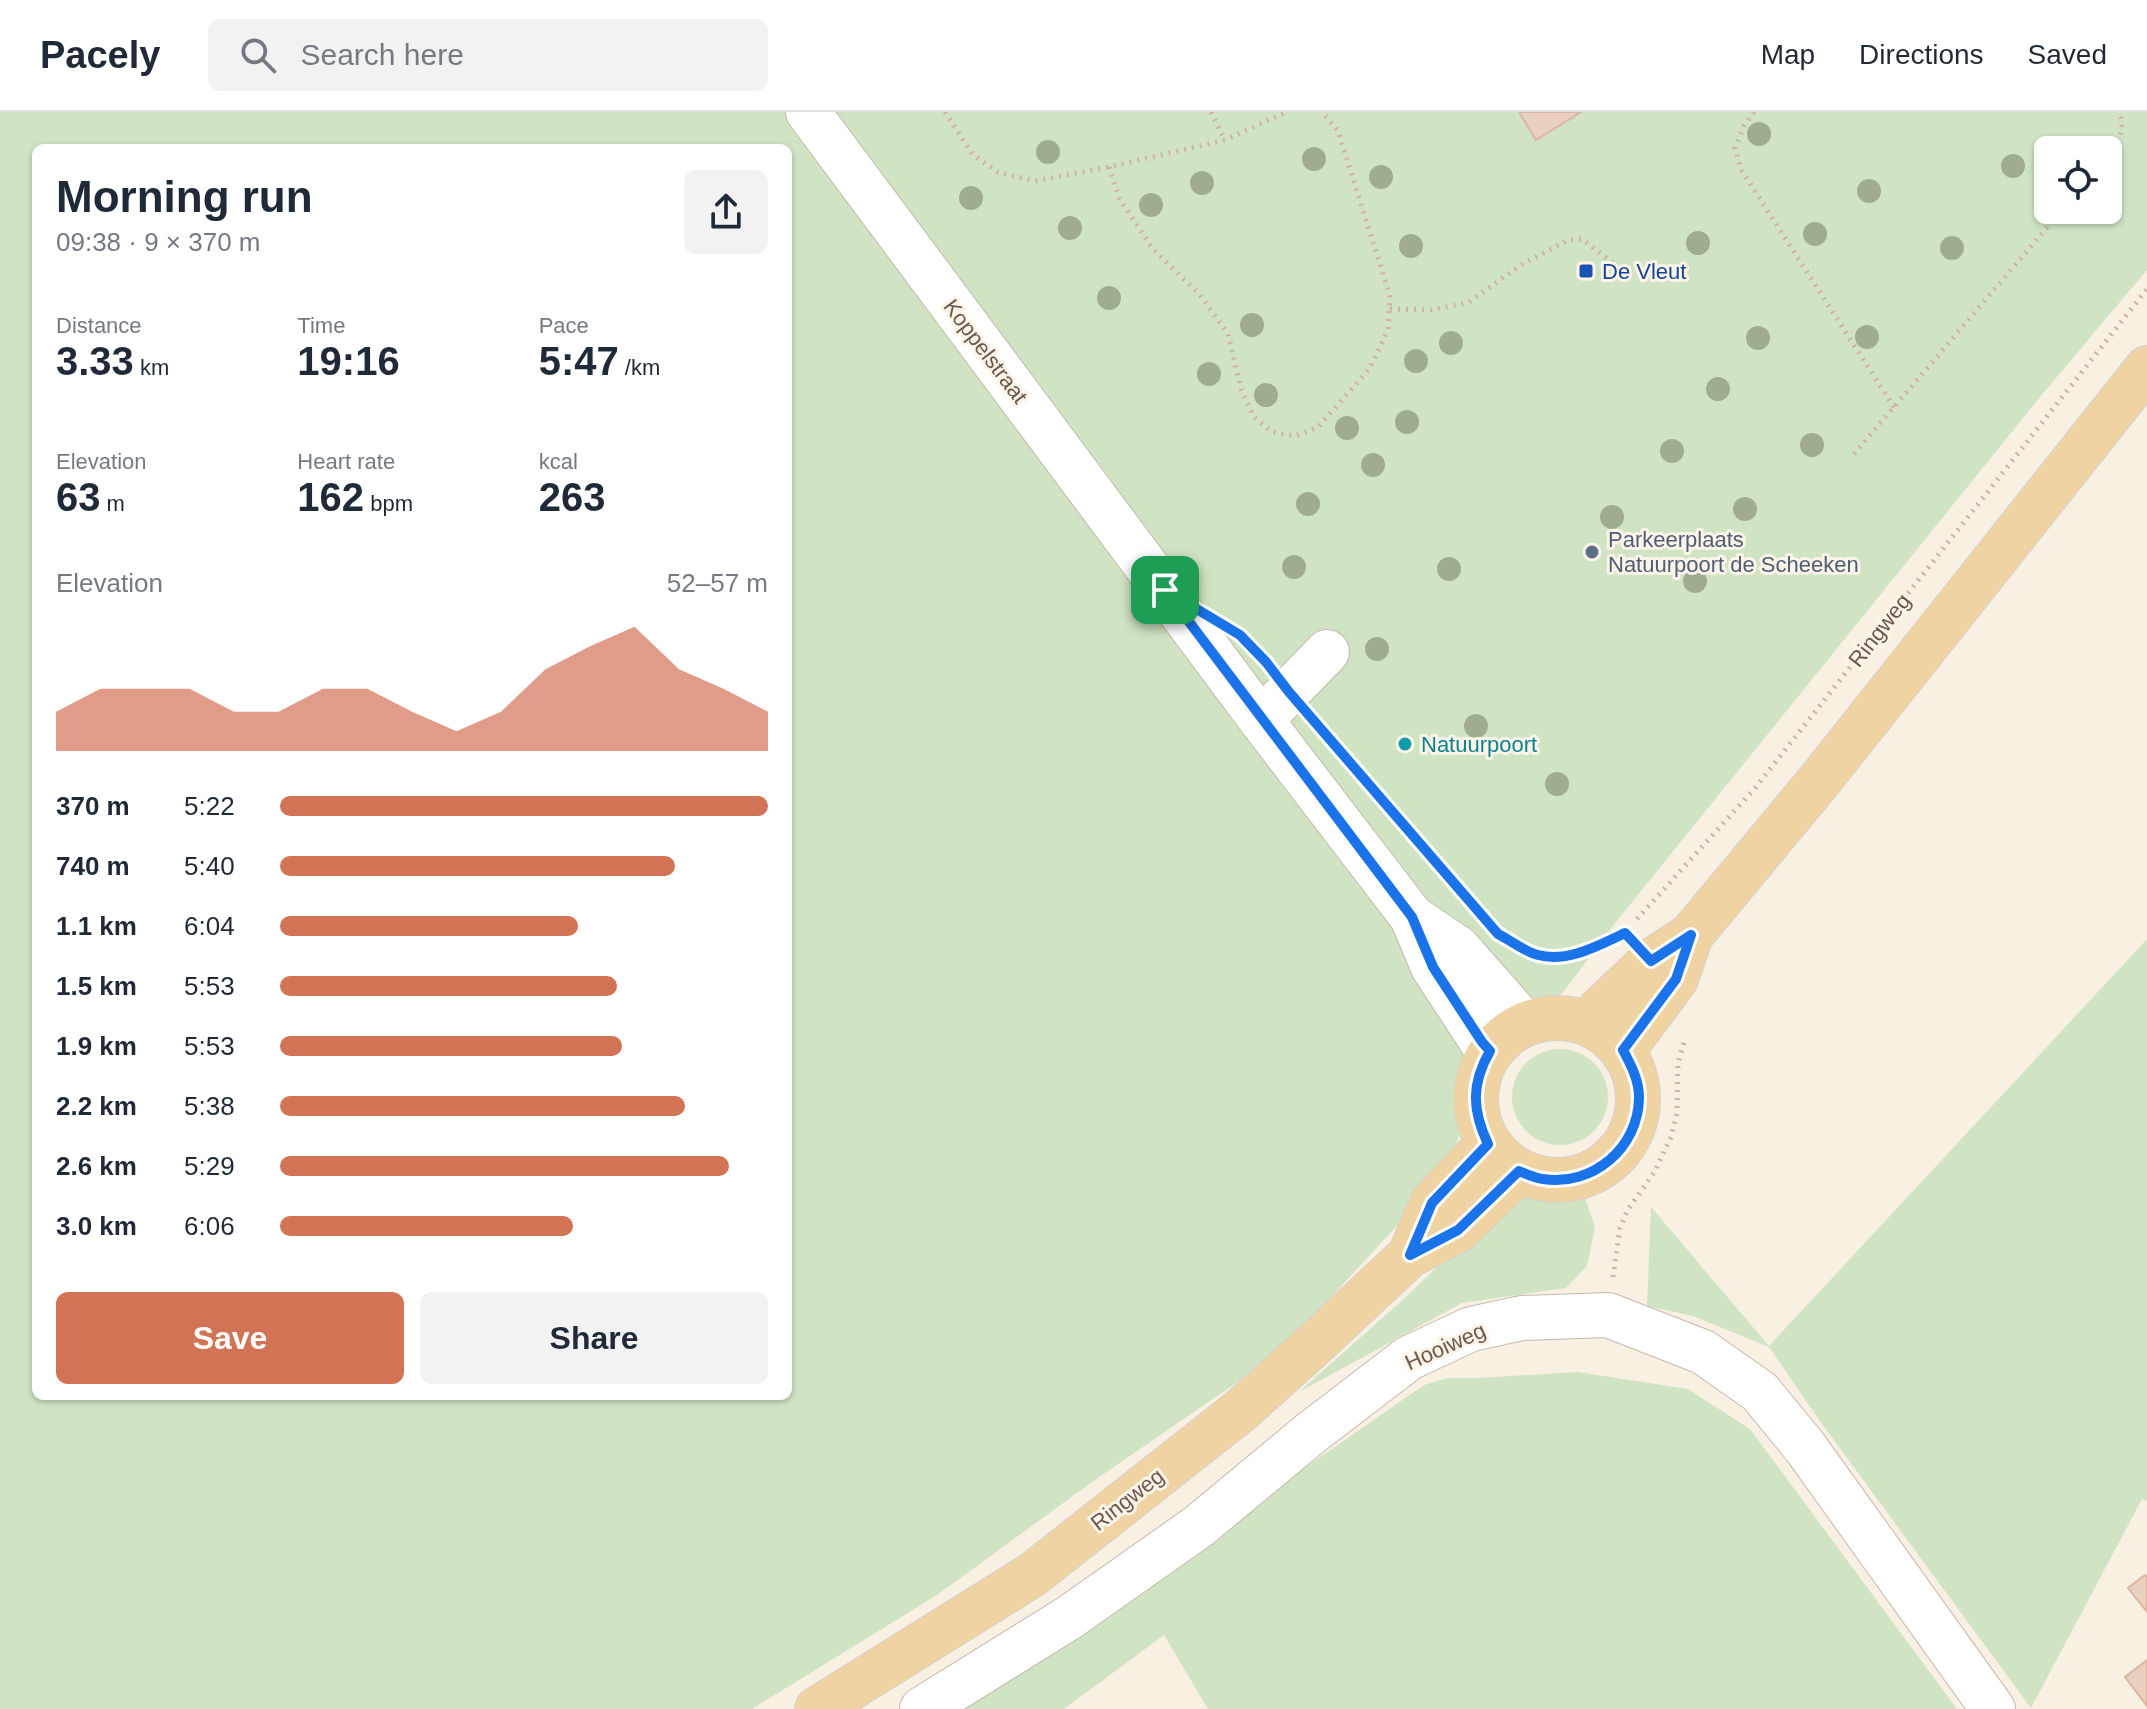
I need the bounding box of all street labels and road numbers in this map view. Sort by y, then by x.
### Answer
street label: Koppelstraat [938,294,1033,408]
street label: Ringweg [1843,589,1916,672]
street label: Hooiweg [1401,1318,1489,1375]
street label: Ringweg [1086,1463,1169,1536]

